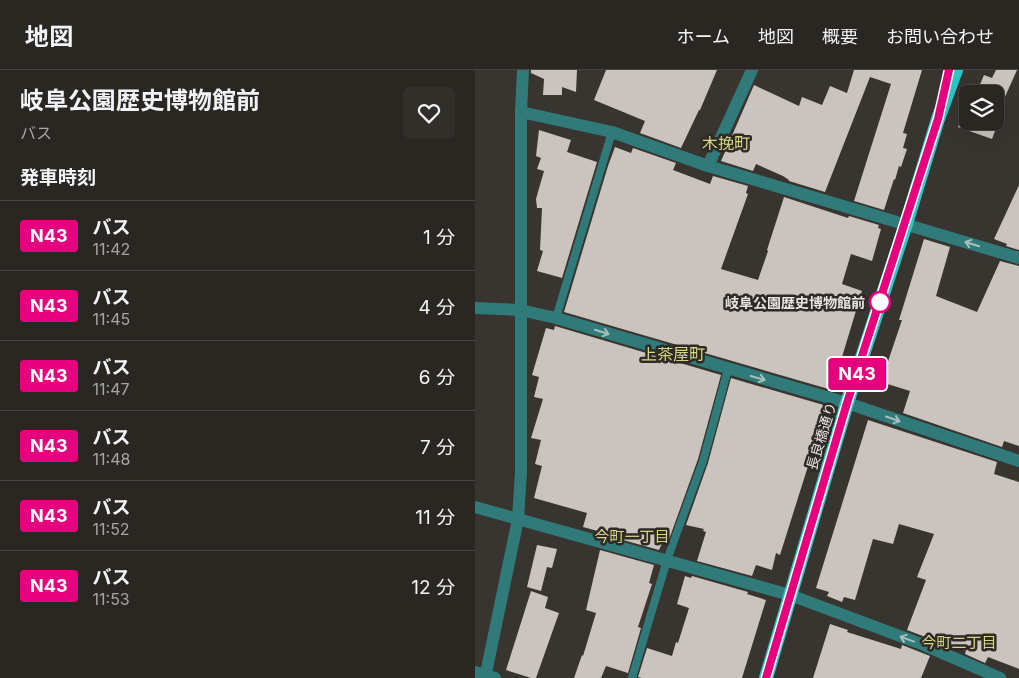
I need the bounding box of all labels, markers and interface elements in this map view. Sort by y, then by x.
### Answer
text: 地図 [25,22,73,51]
text: ホーム [677,26,730,47]
text: 地図 [758,26,794,47]
text: 概要 [822,26,858,47]
text: お問い合わせ [886,26,994,47]
map controls [959,85,1004,130]
button: layers [959,85,1004,130]
text: 岐阜公園歴史博物館前 [20,86,260,115]
button: heart [403,87,455,139]
text: バス [20,123,52,143]
district label: 木挽町 [702,133,750,153]
text: 発車時刻 [20,166,96,189]
text: バス [93,216,131,239]
text: N43 [30,225,68,246]
text: 1 分 [423,226,455,249]
one-way arrow [965,238,981,248]
text: 11:42 [93,239,130,259]
text: バス [93,286,131,309]
marker: 岐阜公園歴史博物館前 [869,291,891,313]
place label: 岐阜公園歴史博物館前 [725,294,865,311]
text: N43 [30,295,68,316]
text: 4 分 [418,296,455,319]
text: 11:45 [93,309,130,329]
one-way arrow [594,328,610,338]
district label: 上茶屋町 [641,344,705,364]
text: バス [93,356,131,379]
line badge: N43 [828,358,886,390]
text: N43 [838,363,876,384]
text: N43 [30,365,68,386]
text: 6 分 [419,366,455,389]
one-way arrow [750,374,766,384]
text: 11:47 [93,379,130,399]
street label: 長良橋通り [803,400,839,472]
one-way arrow [885,415,901,424]
text: バス [93,426,131,449]
text: N43 [30,435,68,456]
text: 7 分 [420,436,455,459]
text: 11:48 [93,449,130,469]
text: バス [93,496,131,519]
text: N43 [30,505,68,526]
text: 11 分 [415,506,455,529]
text: 11:52 [93,519,130,539]
district label: 今町一丁目 [594,527,670,546]
text: バス [93,566,131,589]
text: N43 [30,575,68,596]
text: 12 分 [411,576,455,599]
text: 11:53 [93,589,130,609]
district label: 今町二丁目 [921,633,997,652]
one-way arrow [900,634,915,643]

